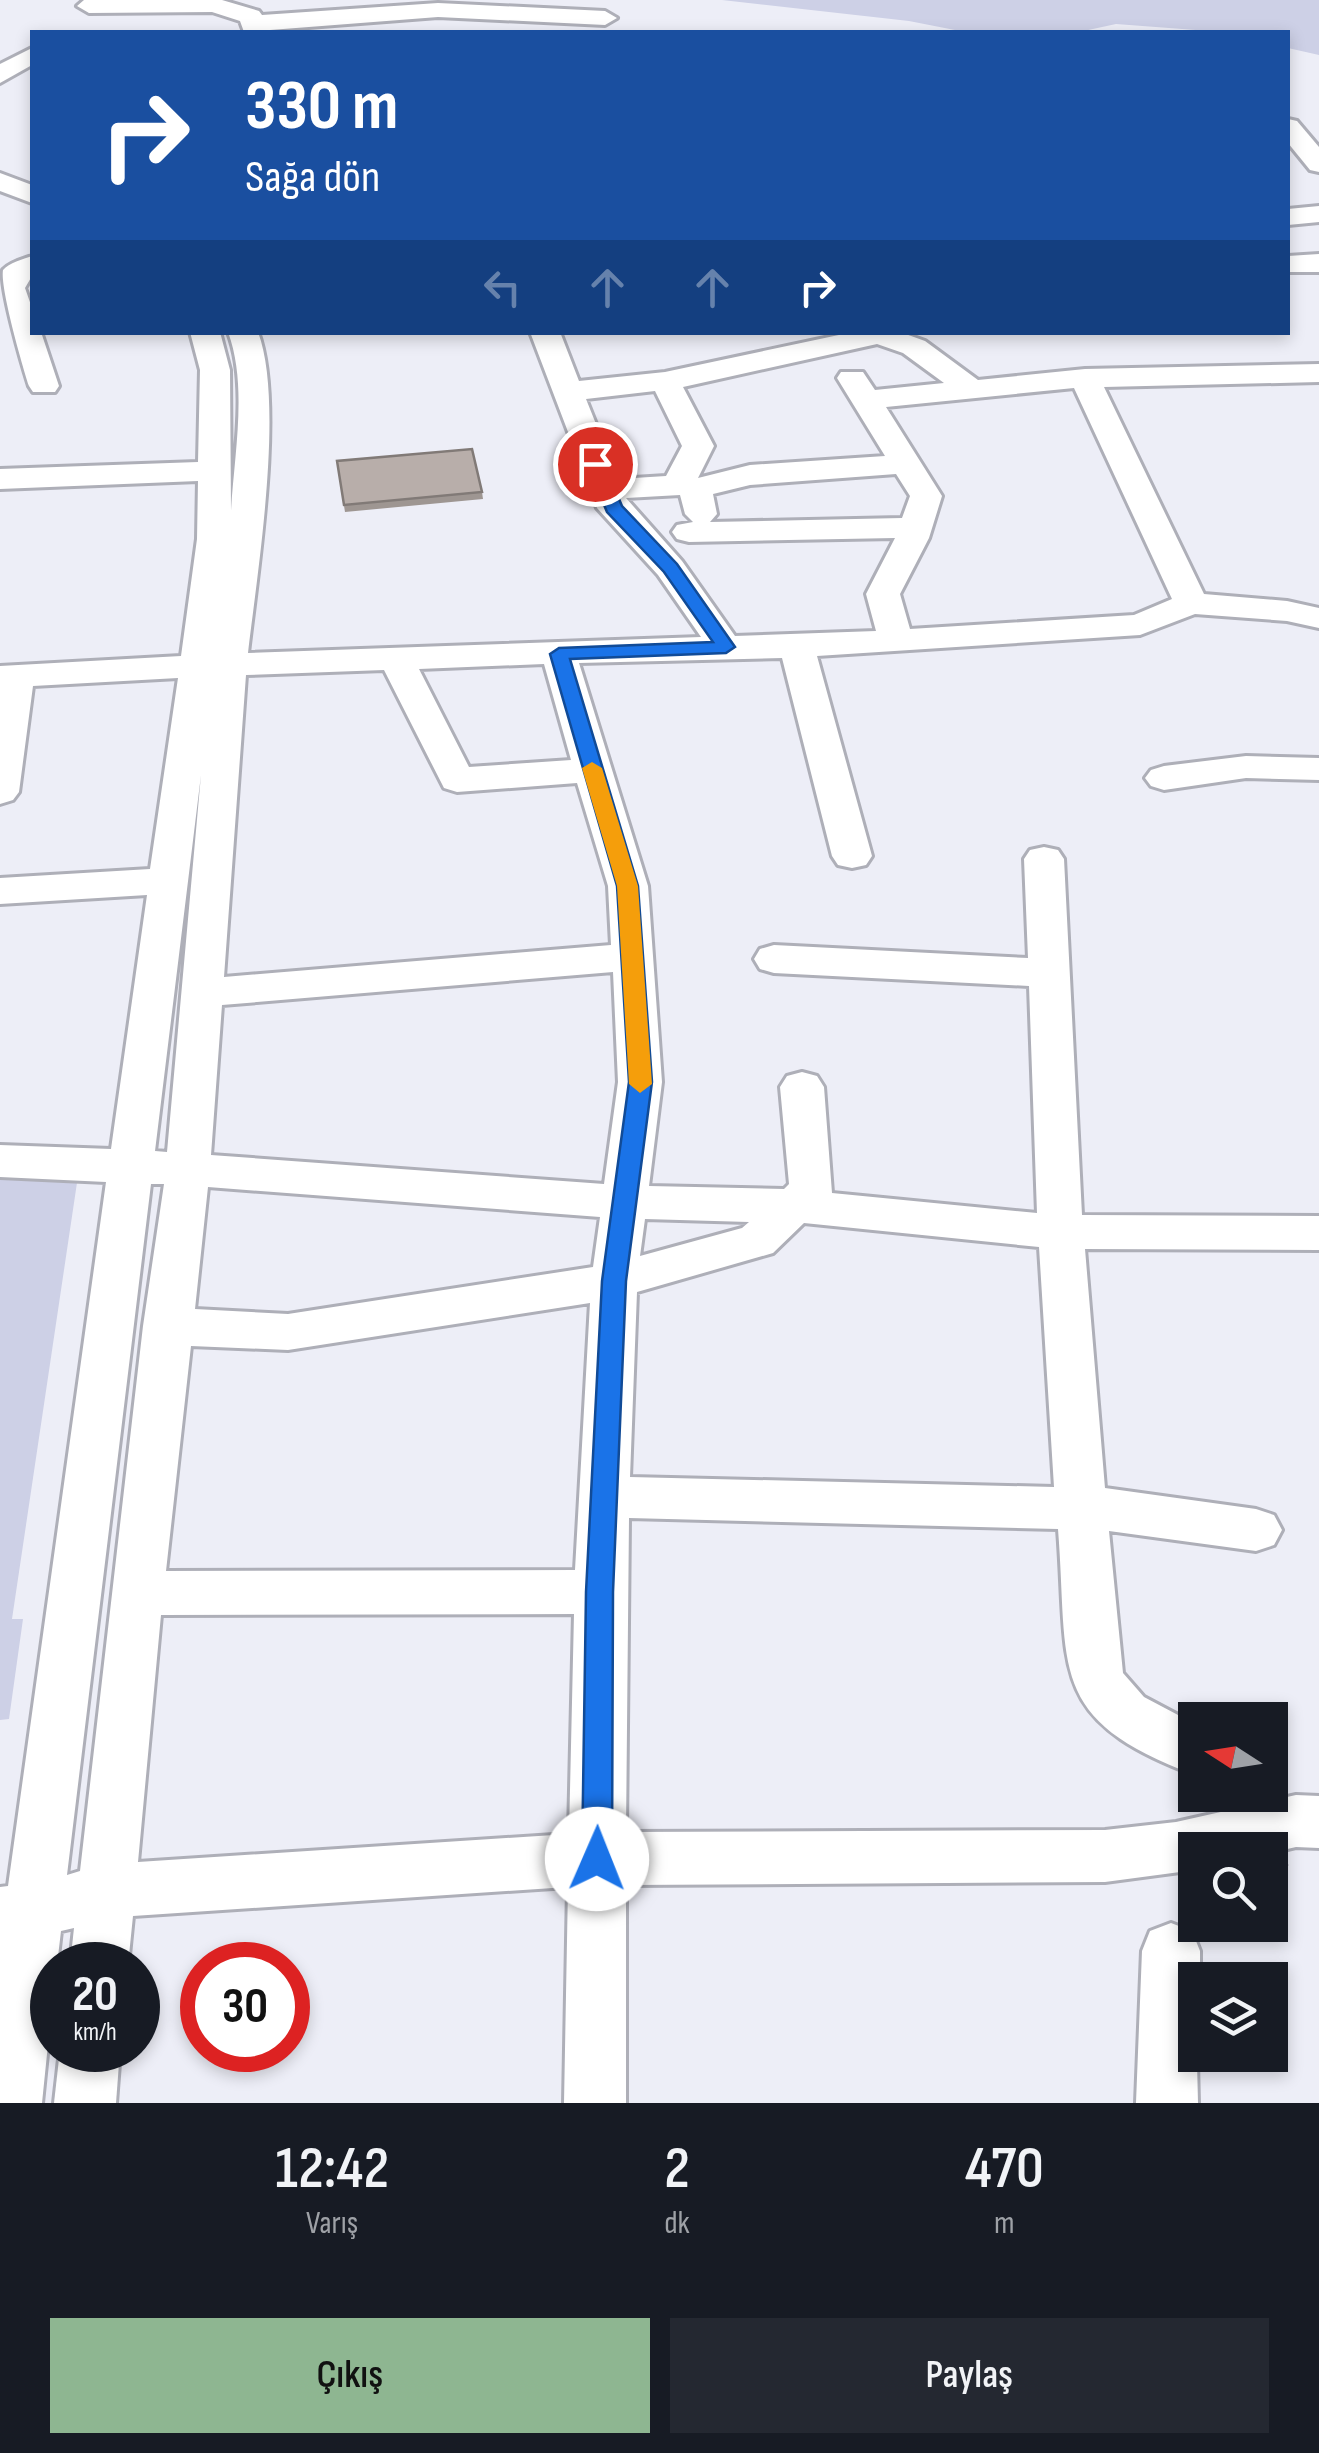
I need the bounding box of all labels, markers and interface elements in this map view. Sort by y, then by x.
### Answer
text: 330 m [245,65,398,149]
icon: right [80,70,210,200]
text: Sağa dön [245,150,380,205]
icon: left [475,260,530,315]
icon: ahead [580,260,635,315]
icon: ahead [685,260,740,315]
icon: right [790,260,845,315]
pin [553,422,638,507]
icon: arrive [568,437,623,492]
north arrow [1178,1702,1288,1812]
map controls [1178,1702,1288,2072]
position arrow [545,1807,649,1911]
button: search [1178,1832,1288,1942]
speed limit sign: 30 [180,1942,310,2072]
button: layers [1178,1962,1288,2072]
text: 20 [72,1965,118,2025]
text: km/h [73,2017,117,2048]
text: 12:42 [275,2133,389,2205]
text: 2 [664,2133,690,2205]
text: 470 [965,2133,1044,2205]
text: Varış [306,2204,358,2243]
text: dk [664,2204,690,2243]
text: m [994,2204,1015,2243]
button: Çıkış [50,2318,650,2433]
button: Paylaş [670,2318,1269,2433]

